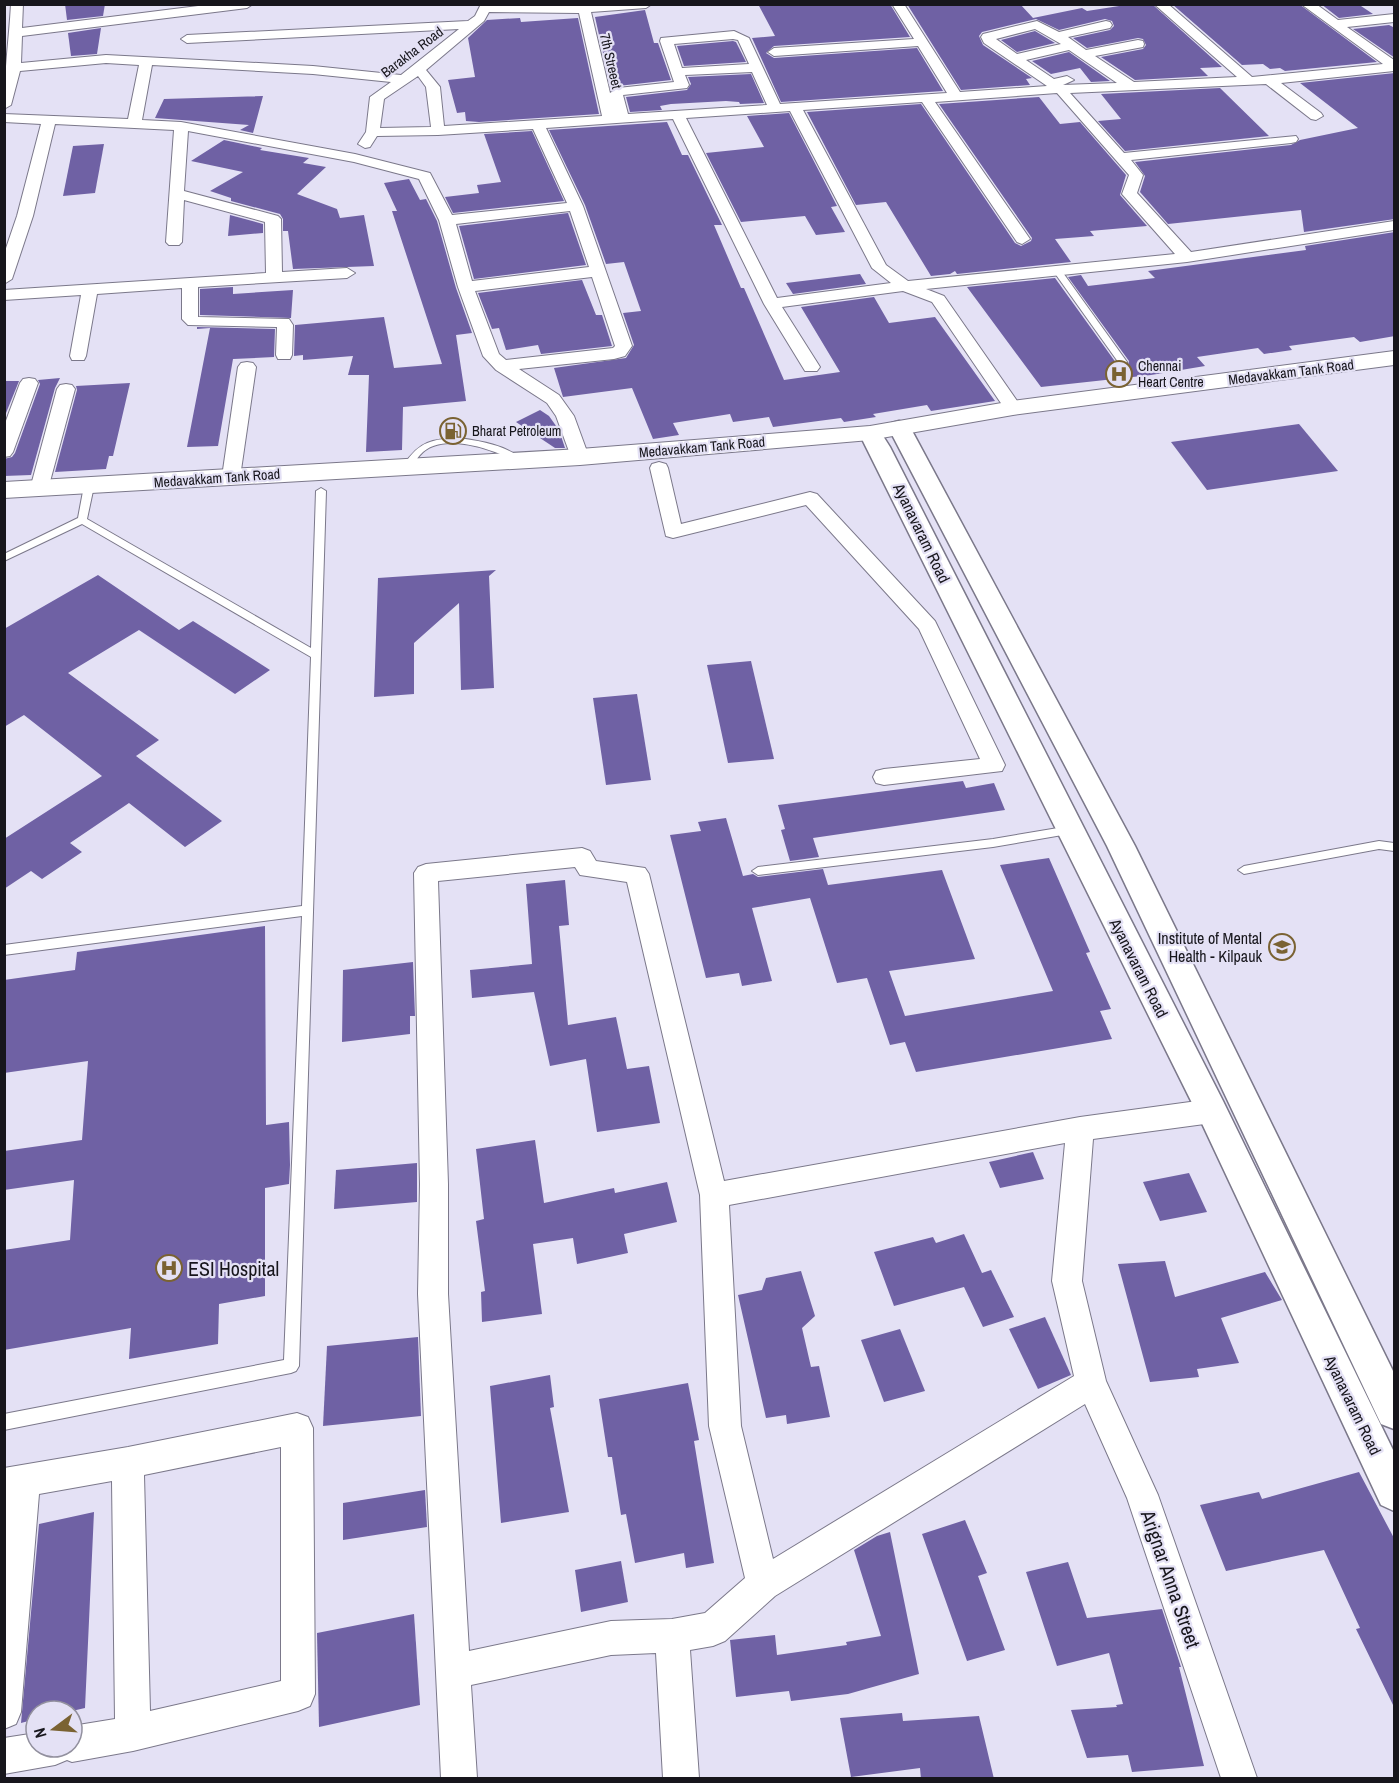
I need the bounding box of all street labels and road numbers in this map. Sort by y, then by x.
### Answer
street label: Barakha Road [377,23,447,81]
street label: 7th Streeet [596,32,626,90]
street label: Medavakkam Tank Road [1227,355,1355,389]
street label: Medavakkam Tank Road [638,433,766,461]
street label: Medavakkam Tank Road [153,465,281,491]
street label: Ayanavaram Road [888,479,956,587]
street label: Ayanavaram Road [1104,914,1173,1021]
street label: Ayanavaram Road [1319,1351,1387,1459]
street label: Arignar Anna Street [1134,1506,1207,1652]

